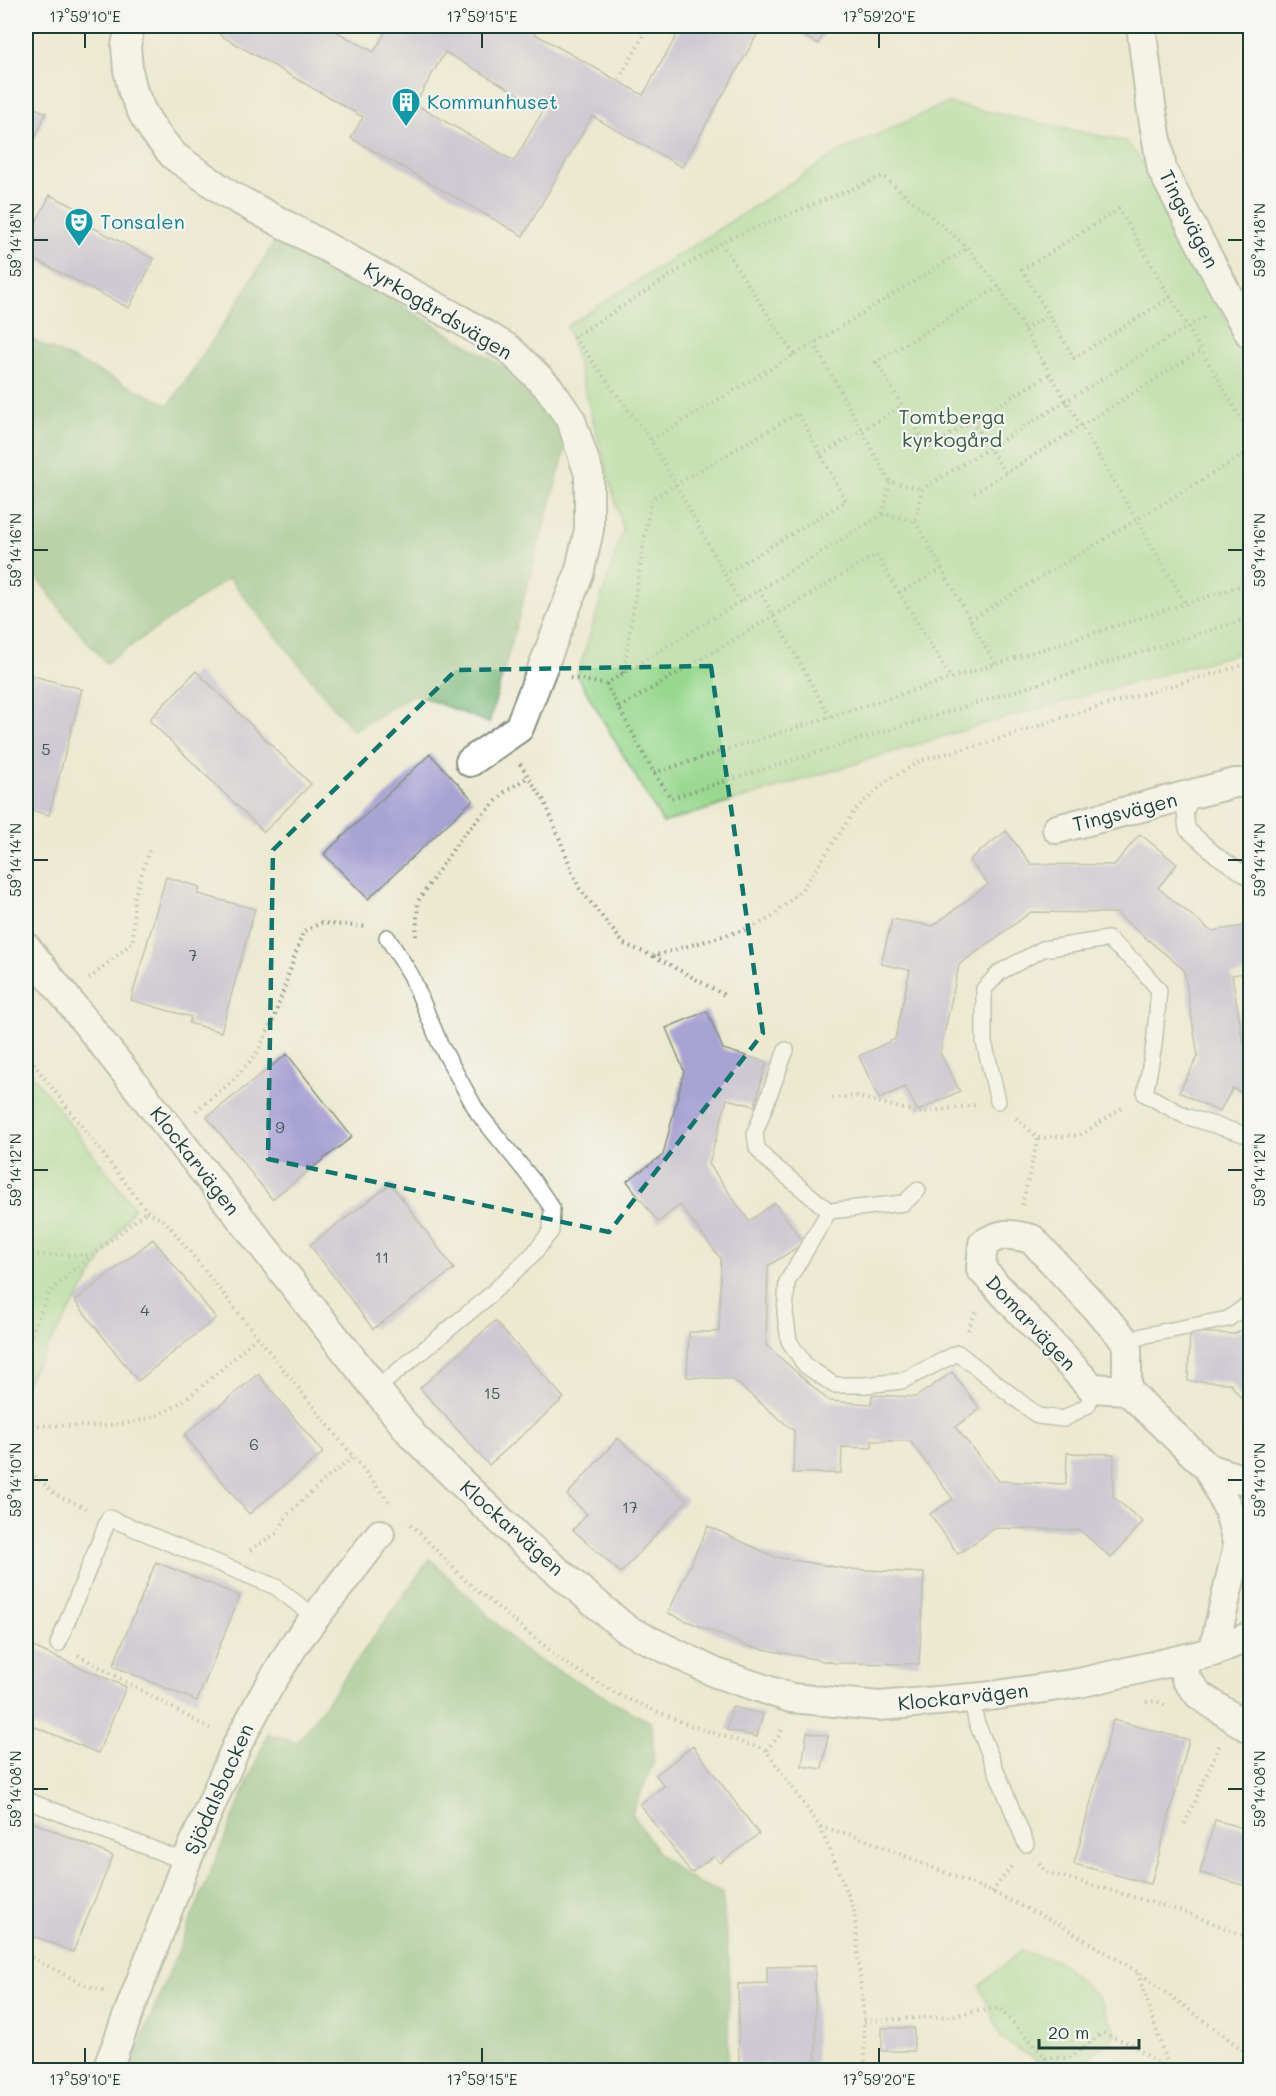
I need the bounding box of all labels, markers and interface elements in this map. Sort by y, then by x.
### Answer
text: 17°59'10"E [49,6,121,26]
text: 17°59'15"E [446,6,518,26]
text: 17°59'20"E [842,6,916,26]
building icon: Kommunhuset [390,86,422,128]
place label: Kommunhuset [427,88,558,114]
street label: Tingsvägen [1154,165,1226,272]
text: 59°14'18"N [5,203,25,277]
text: 59°14'18"N [1249,203,1269,277]
theatre icon: Tonsalen [63,206,95,248]
place label: Tonsalen [100,208,185,234]
street label: Kyrkogårdsvägen [359,256,518,365]
park label: Tomtberga kyrkogård [899,403,1005,452]
text: 59°14'16"N [5,513,25,587]
text: 59°14'16"N [1249,513,1269,587]
house number: 5 [41,738,51,759]
street label: Tingsvägen [1070,785,1180,837]
text: 59°14'14"N [5,823,25,897]
text: 59°14'14"N [1249,823,1269,897]
house number: 7 [189,944,198,965]
street label: Klockarvägen [145,1101,246,1220]
house number: 9 [275,1116,285,1137]
text: 59°14'12"N [5,1133,25,1207]
text: 59°14'12"N [1249,1133,1269,1207]
house number: 11 [375,1246,389,1267]
street label: Domarvägen [981,1269,1083,1376]
house number: 4 [140,1299,150,1320]
house number: 15 [484,1382,500,1403]
house number: 6 [249,1433,259,1454]
text: 59°14'10"N [5,1443,25,1517]
text: 59°14'10"N [1249,1443,1269,1517]
street label: Klockarvägen [455,1474,570,1581]
house number: 17 [622,1496,638,1517]
street label: Klockarvägen [896,1676,1029,1716]
street label: Sjödalsbacken [178,1719,259,1858]
text: 59°14'08"N [5,1751,25,1827]
text: 59°14'08"N [1249,1751,1269,1827]
scale bar [1039,2012,1140,2050]
text: 20 m [1048,2020,1089,2044]
text: 17°59'10"E [49,2069,121,2089]
text: 17°59'15"E [446,2069,518,2089]
text: 17°59'20"E [842,2069,916,2089]

